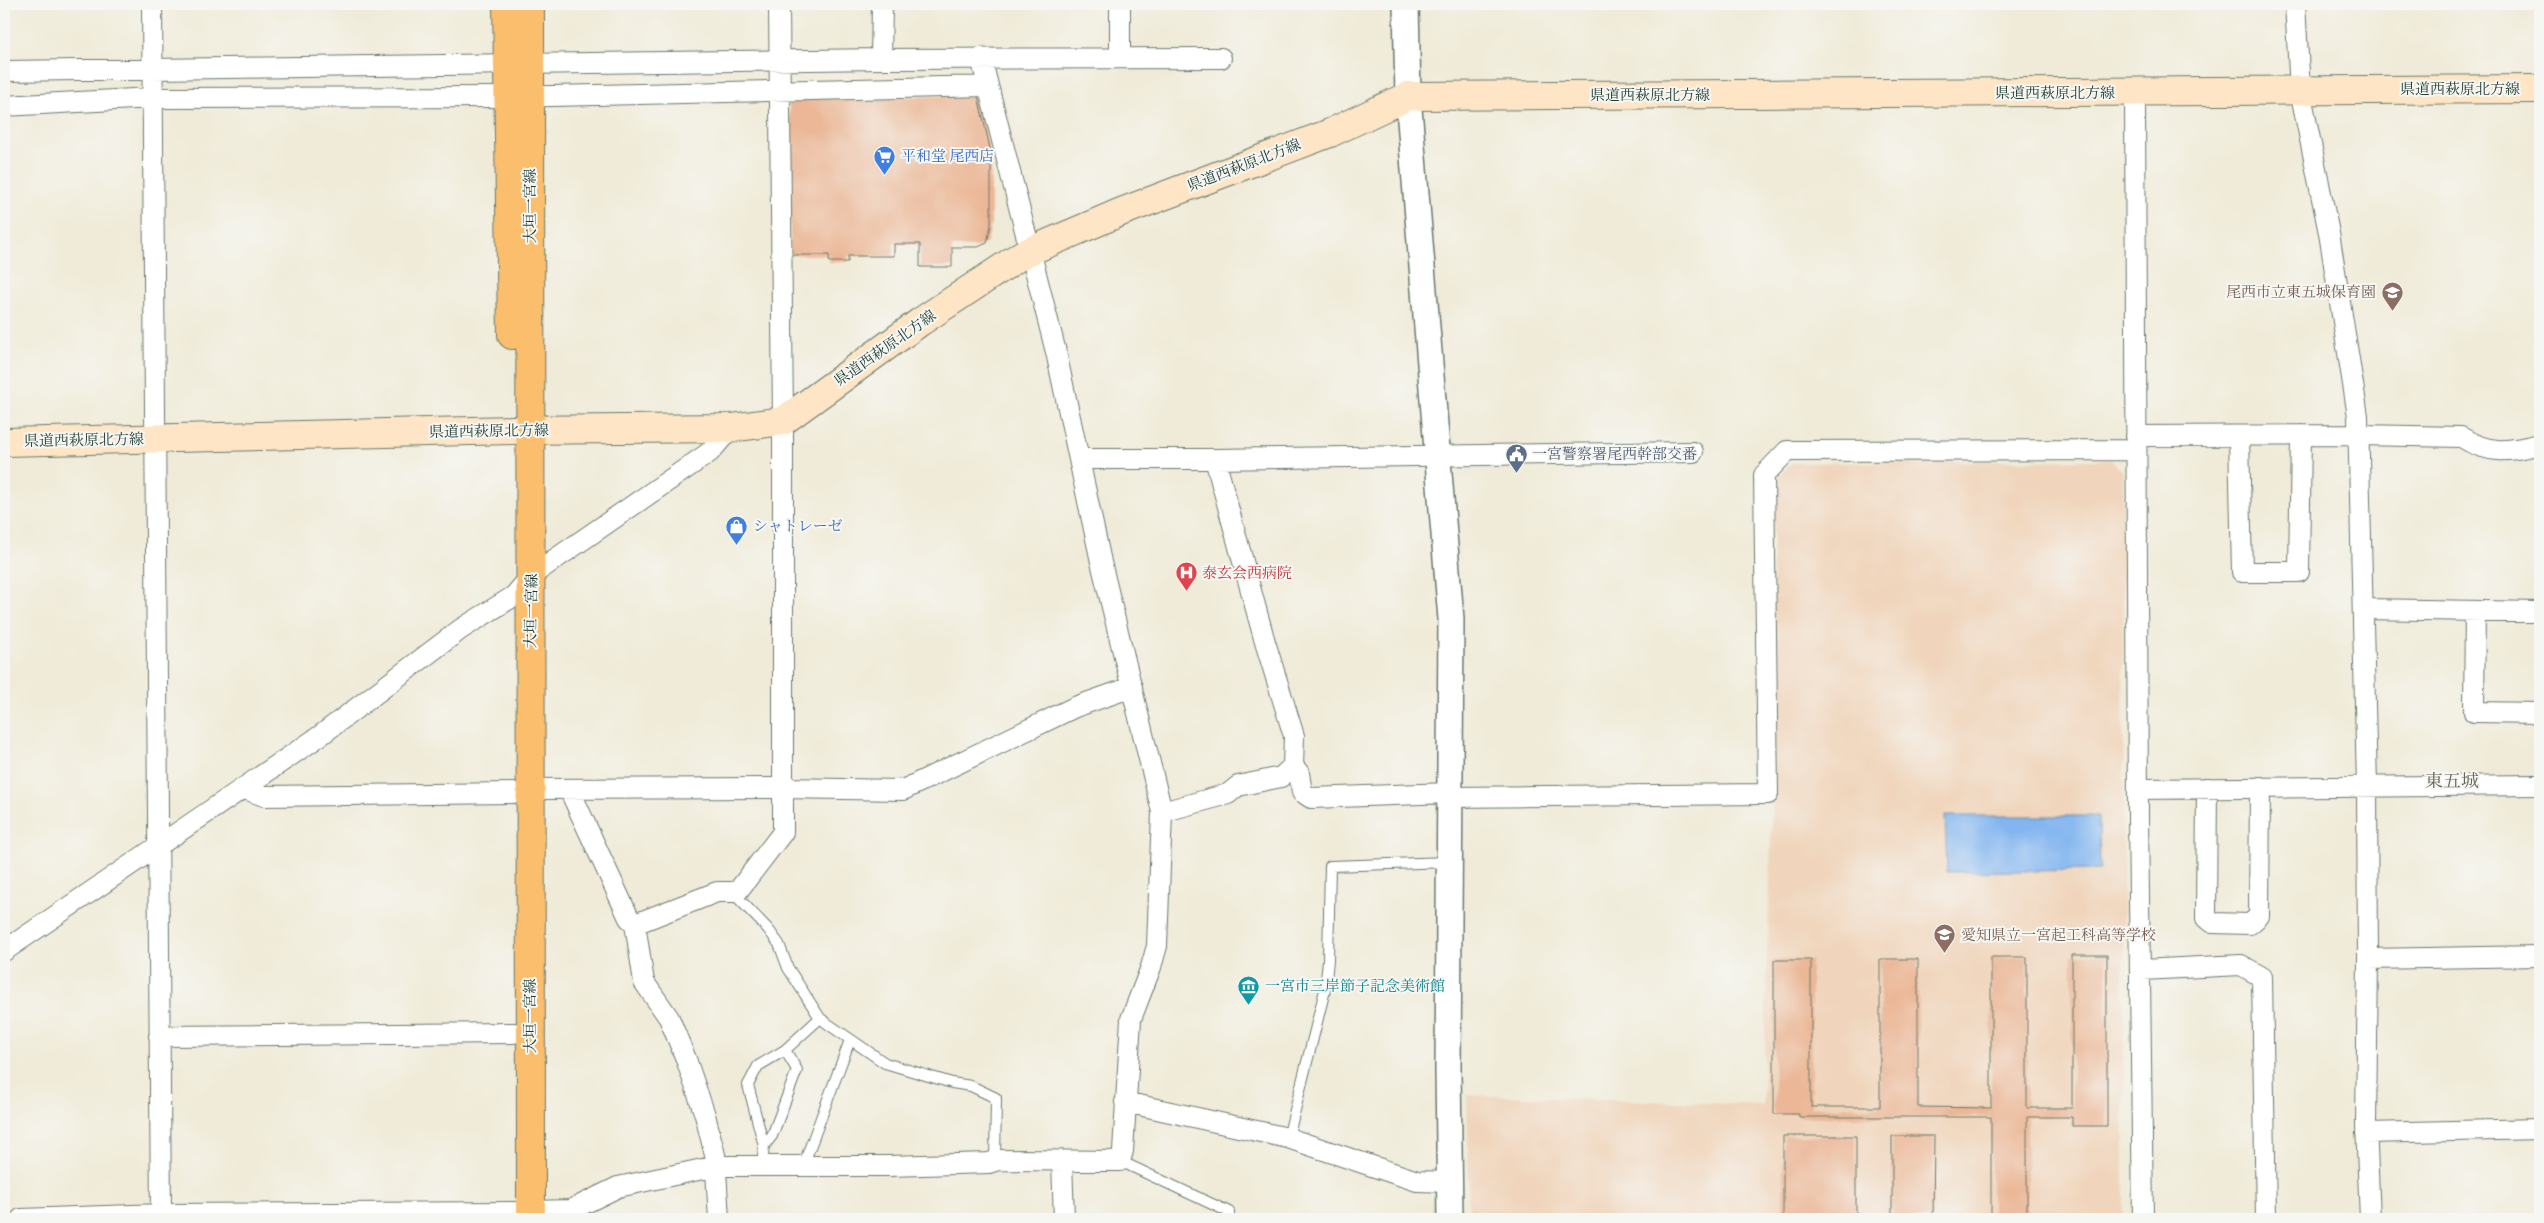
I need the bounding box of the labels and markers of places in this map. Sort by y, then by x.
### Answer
supermarket icon: 平和堂 尾西店 [873,144,897,175]
place label: 平和堂 尾西店 [901,147,994,165]
school or university icon: 尾西市立東五城保育園 [2380,280,2404,311]
place label: 尾西市立東五城保育園 [2226,283,2376,301]
public building icon: 一宮警察署尾西幹部交番 [1504,442,1528,473]
place label: 一宮警察署尾西幹部交番 [1532,445,1697,463]
shop icon: シャトレーゼ [725,514,749,545]
place label: シャトレーゼ [753,517,842,535]
hospital icon: 泰玄会西病院 [1174,561,1198,592]
place label: 泰玄会西病院 [1202,564,1292,582]
school or university icon: 愛知県立一宮起工科高等学校 [1933,923,1957,954]
place label: 愛知県立一宮起工科高等学校 [1961,926,2156,944]
museum icon: 一宮市三岸節子記念美術館 [1237,974,1261,1005]
place label: 一宮市三岸節子記念美術館 [1265,977,1445,995]

